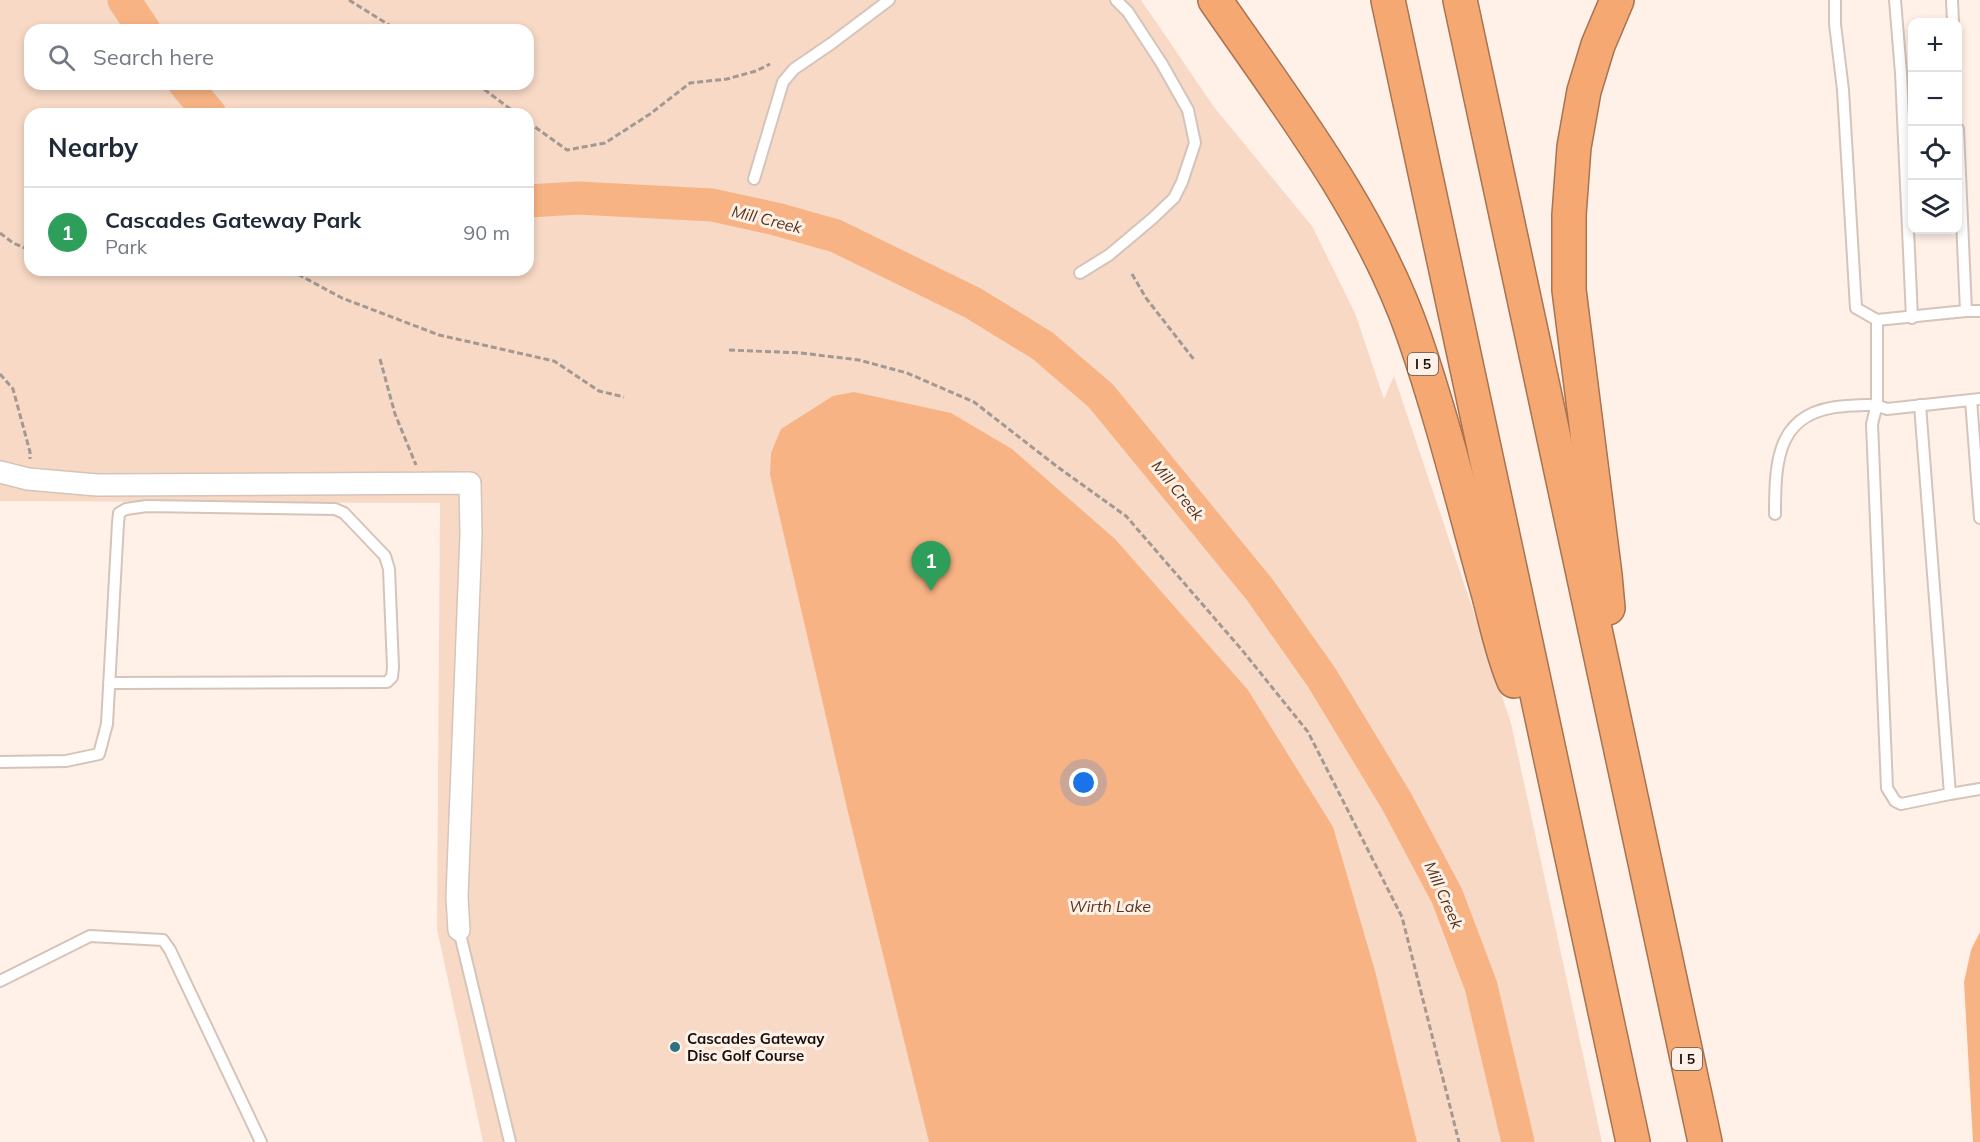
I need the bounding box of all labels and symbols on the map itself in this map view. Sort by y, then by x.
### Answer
water label: Mill Creek [730,201,805,238]
road number: I 5 [1408,353,1438,375]
water label: Mill Creek [1148,456,1209,525]
pin: 1 [912,542,950,591]
your location [1069,768,1098,797]
water label: Mill Creek [1420,858,1468,932]
water label: Wirth Lake [1069,896,1151,916]
place label: Cascades Gateway Disc Golf Course [687,1029,825,1065]
marker: Cascades Gateway Disc Golf Course [668,1040,682,1054]
road number: I 5 [1672,1048,1702,1070]

